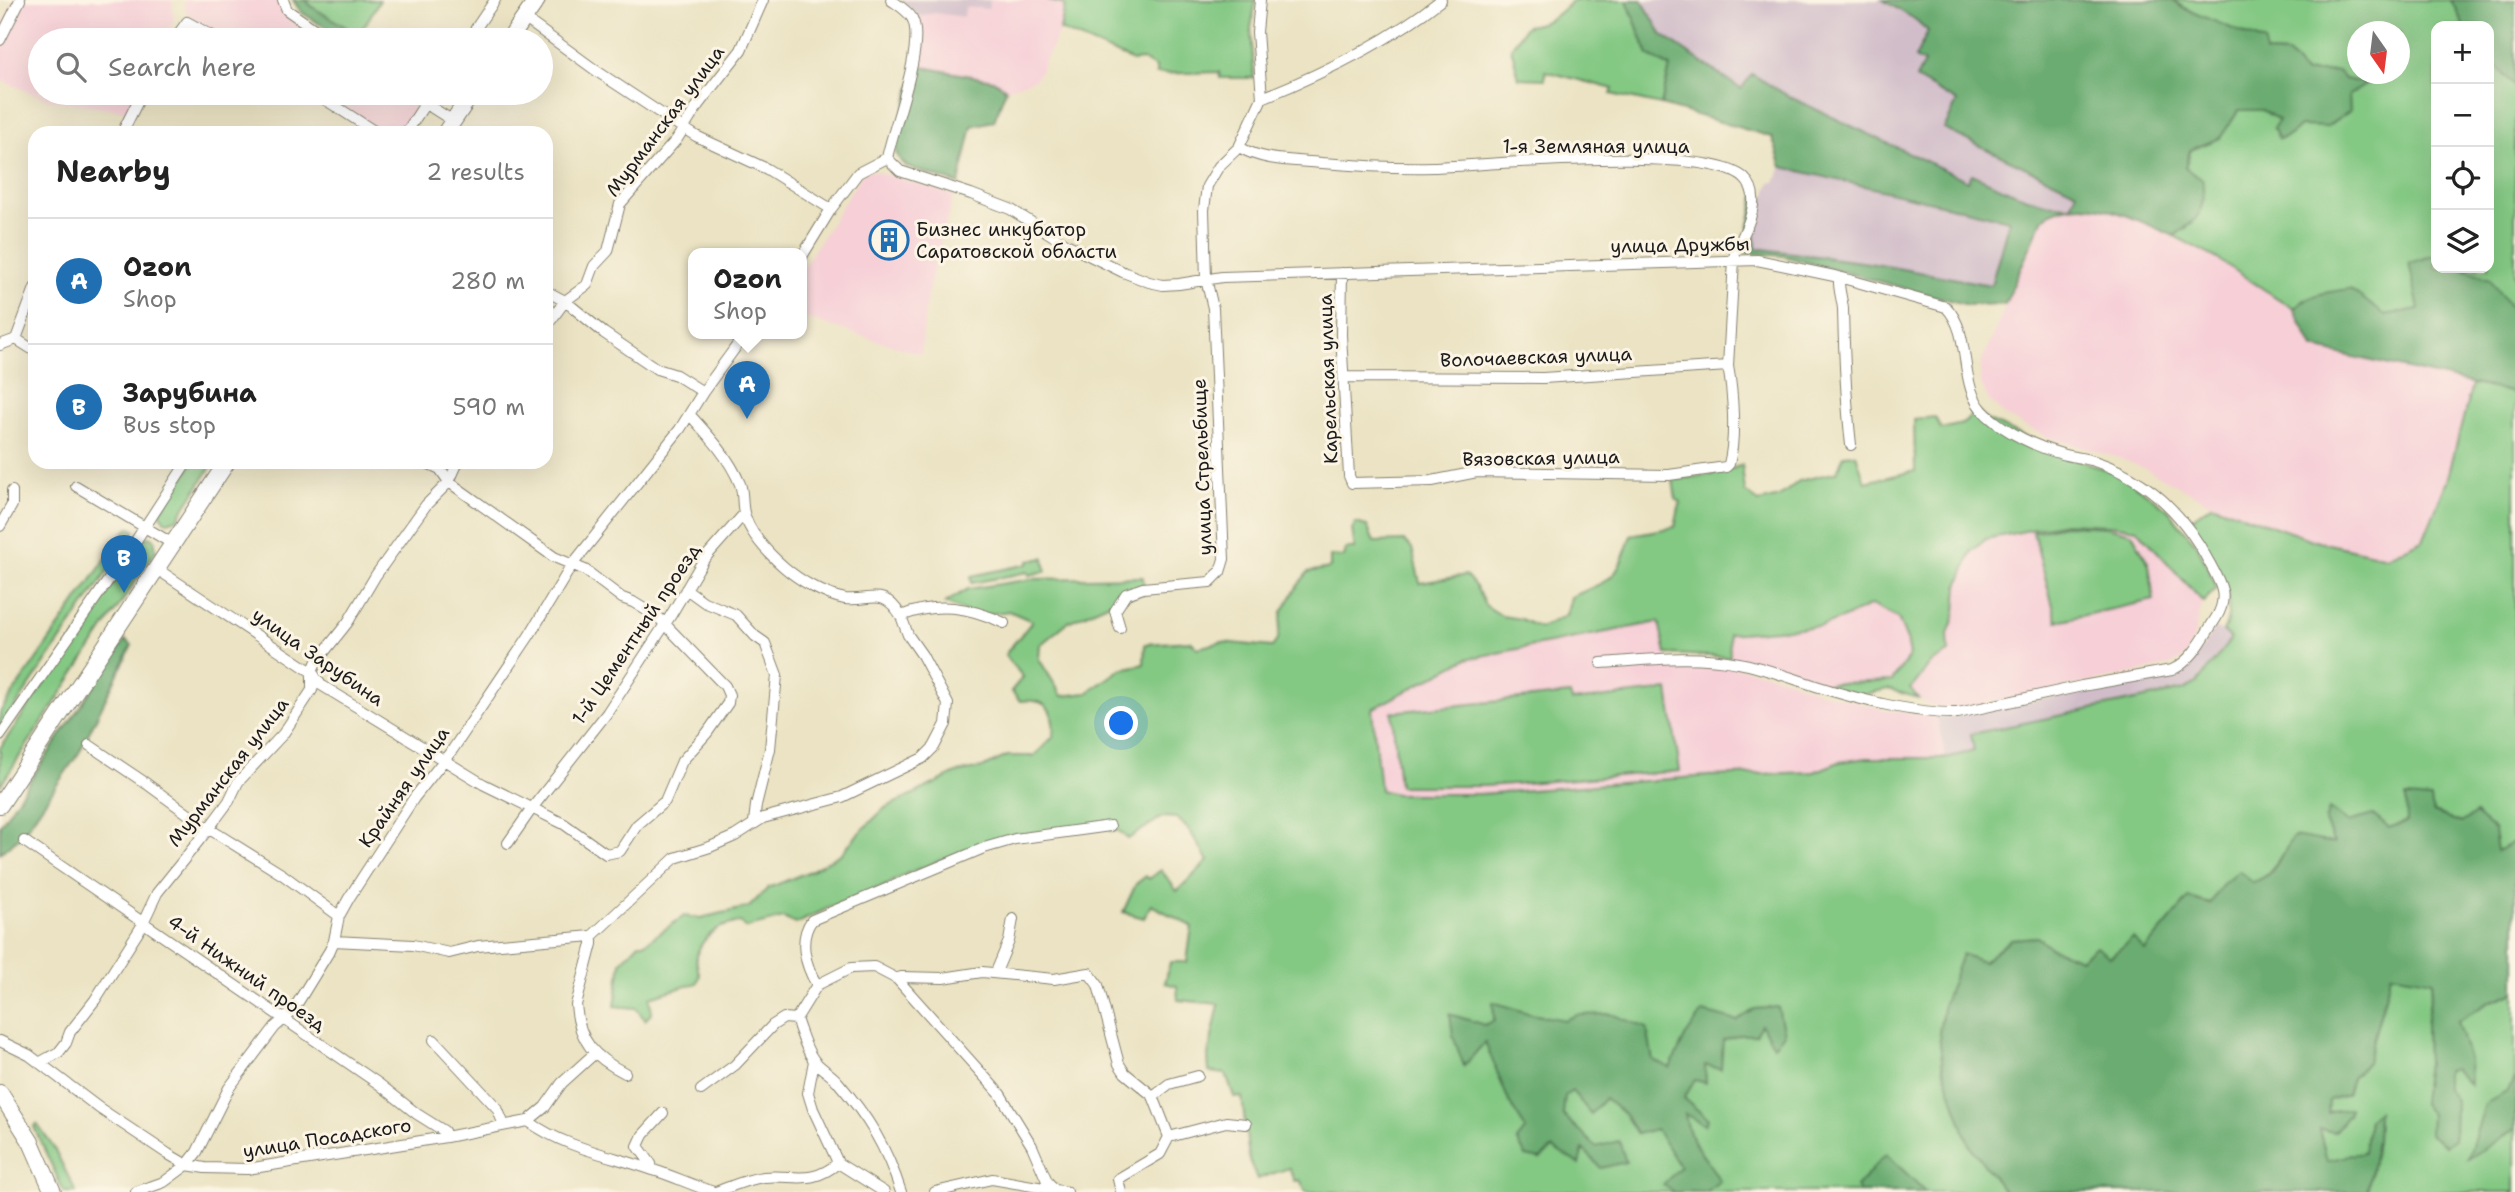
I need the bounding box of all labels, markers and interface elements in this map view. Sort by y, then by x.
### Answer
north arrow [2347,21,2410,84]
map controls [2431,21,2494,273]
button: + [2431,21,2494,84]
search box [28,28,553,105]
street label: Мурманская улица [600,40,730,202]
icon: search [52,48,90,86]
text: Search here [108,49,257,84]
button: − [2431,84,2494,147]
street label: 1-я Земляная улица [1502,134,1690,159]
button: locate [2431,147,2494,210]
text: Nearby [56,151,171,192]
text: 2 results [426,157,525,187]
button: layers [2431,210,2494,273]
place label: Бизнес инкубатор Саратовской области [916,217,1117,264]
building icon: Бизнес инкубатор Саратовской области [868,219,910,261]
street label: улица Дружбы [1610,231,1750,259]
popup [688,248,807,339]
text: Ozon [123,249,192,284]
text: Ozon [713,261,782,296]
text: A [70,266,88,296]
text: 280 m [450,266,525,296]
text: Shop [123,284,177,314]
street label: Карельская улица [1313,293,1343,464]
text: Shop [713,296,767,326]
street label: Волочаевская улица [1440,341,1633,373]
pin: A [724,361,770,419]
text: Зарубина [123,375,257,410]
street label: улица Стрельбище [1186,378,1218,556]
text: B [72,392,86,422]
text: 590 m [452,392,525,422]
text: Bus stop [123,410,216,440]
street label: Вязовская улица [1462,444,1620,472]
pin: B [101,535,147,593]
street label: 1-й Цементный проезд [566,539,706,729]
street label: улица Зарубина [247,602,389,712]
street label: Мурманская улица [162,692,294,852]
your location [1104,706,1138,740]
street label: Крайняя улица [353,721,455,852]
street label: 4-й Нижний проезд [163,909,331,1037]
street label: улица Посадского [241,1112,413,1164]

